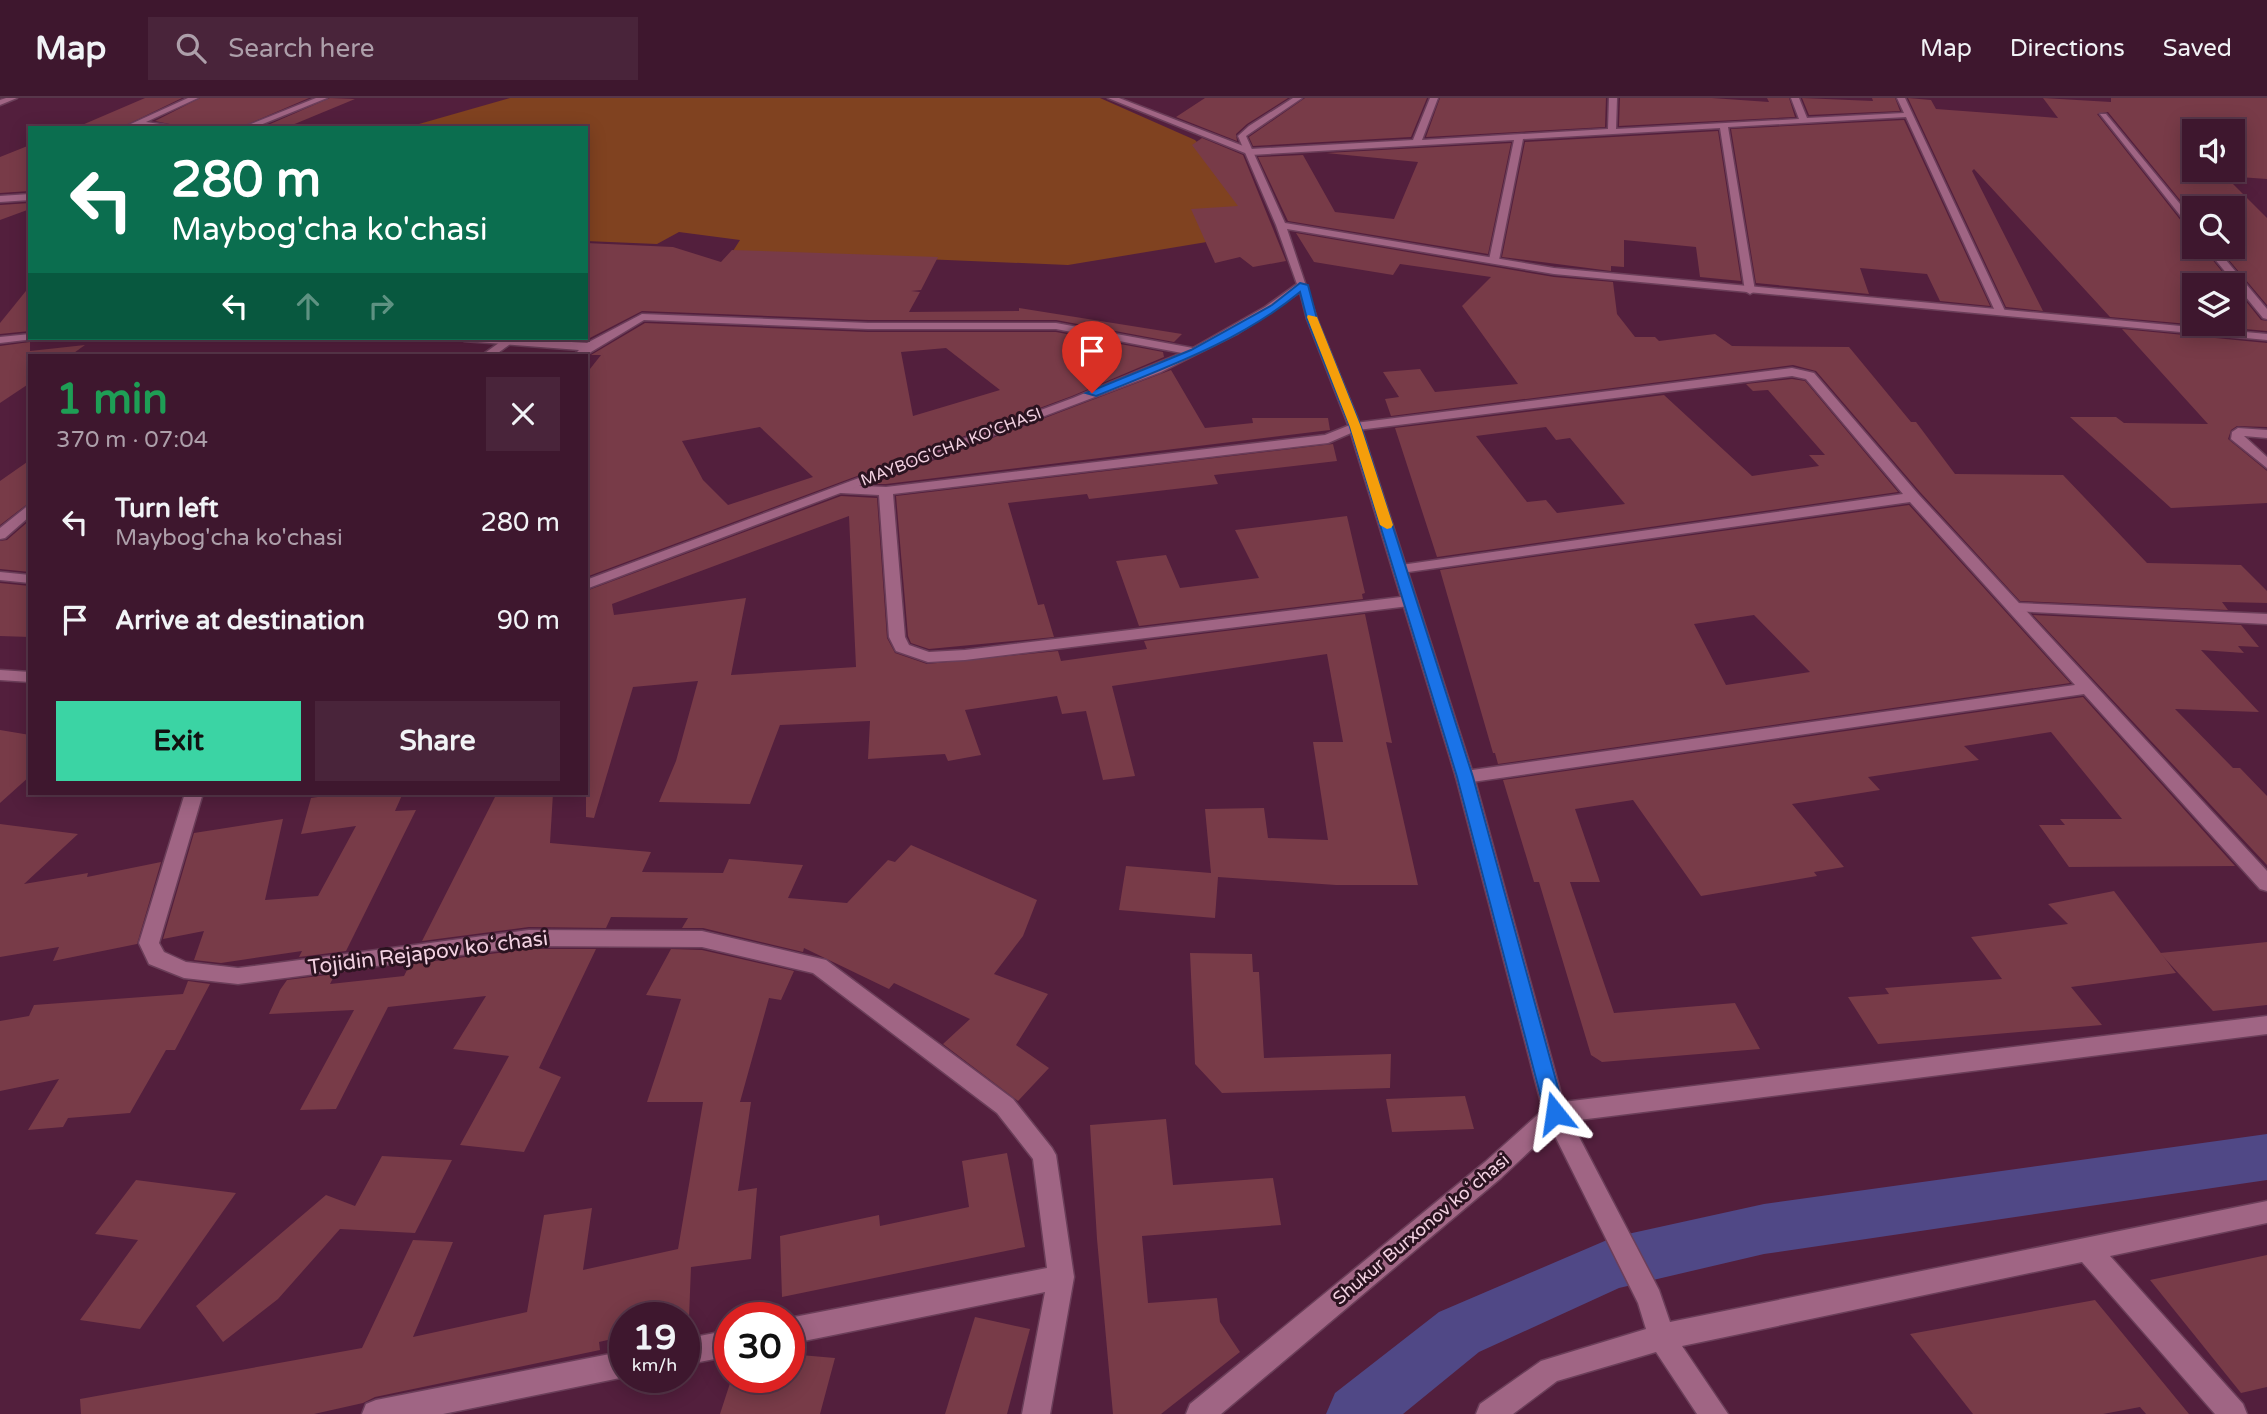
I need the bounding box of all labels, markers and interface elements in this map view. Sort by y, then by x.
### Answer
search box [148,17,638,80]
text: Map [35,29,106,68]
icon: search [172,29,210,67]
text: Search here [228,33,374,64]
text: Map [1920,34,1972,63]
text: Directions [2010,34,2125,63]
text: Saved [2163,34,2232,63]
map controls [2182,119,2245,336]
button: sound [2182,119,2245,182]
text: 280 m [171,151,321,210]
icon: left [56,154,147,245]
button: search [2182,196,2245,259]
text: Maybog'cha ko'chasi [171,211,488,249]
button: layers [2182,273,2245,336]
icon: left [216,287,254,325]
icon: ahead [289,287,327,325]
icon: right [362,287,400,325]
pin [1062,321,1122,393]
icon: arrive [1073,332,1111,370]
text: 1 min [56,374,168,425]
button: close [486,377,560,451]
street label: MAYBOG'CHA KO'CHASI [858,403,1044,491]
text: 370 m · 07:04 [56,426,208,454]
text: Turn left [115,493,218,524]
icon: left [56,503,94,541]
text: 280 m [480,507,560,538]
text: Maybog'cha ko'chasi [115,524,343,552]
icon: arrive [56,601,94,639]
text: Arrive at destination [115,605,365,636]
text: 90 m [497,605,560,636]
button: Exit [56,701,301,781]
button: Share [315,701,560,781]
street label: Tojidin Rejapov koʻchasi [307,926,549,980]
position arrow [1518,1076,1592,1150]
street label: Shukur Burxonov koʻchasi [1328,1149,1514,1309]
speed limit sign: 30 [714,1302,805,1393]
text: 19 [633,1317,676,1359]
text: km/h [632,1354,677,1376]

